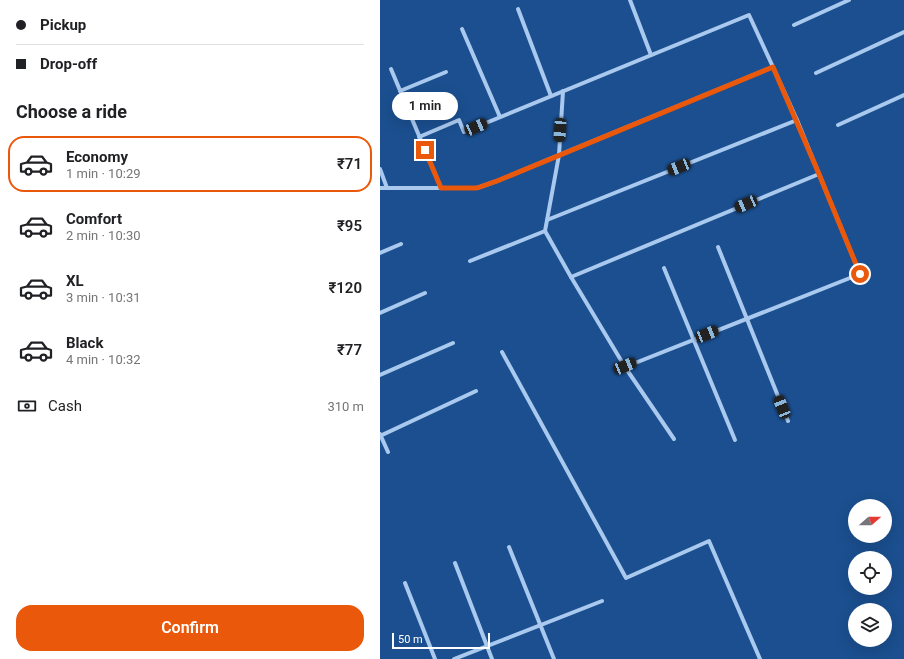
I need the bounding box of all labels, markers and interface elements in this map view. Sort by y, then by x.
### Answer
text: Pickup [40,16,86,34]
text: Drop-off [40,55,97,73]
callout: 1 min [392,92,458,120]
text: 1 min [409,98,441,113]
text: Choose a ride [16,101,127,122]
car [463,117,489,137]
car [553,118,567,142]
route end [416,141,434,159]
icon: car [18,146,54,182]
text: Economy [66,148,128,166]
text: ₹71 [337,155,362,173]
car [666,157,692,177]
text: 1 min · 10:29 [66,166,141,181]
car [733,194,759,214]
icon: car [18,208,54,244]
text: Comfort [66,210,122,228]
text: ₹95 [337,217,362,235]
text: 2 min · 10:30 [66,228,141,243]
route start [851,265,869,283]
icon: car [18,270,54,306]
text: XL [66,272,84,290]
text: ₹120 [328,279,362,297]
text: 3 min · 10:31 [66,290,141,305]
car [694,324,720,344]
icon: car [18,332,54,368]
text: Black [66,334,103,352]
text: ₹77 [337,341,362,359]
text: 4 min · 10:32 [66,352,141,367]
car [612,356,638,376]
car [772,394,792,420]
icon: cash [16,395,38,417]
text: Cash [48,397,82,415]
text: 310 m [327,399,364,414]
north arrow [848,499,892,543]
map controls [848,499,892,647]
button: locate [848,551,892,595]
button: layers [848,603,892,647]
button: Confirm [16,605,364,651]
scale bar [392,631,490,650]
text: 50 m [398,633,423,646]

